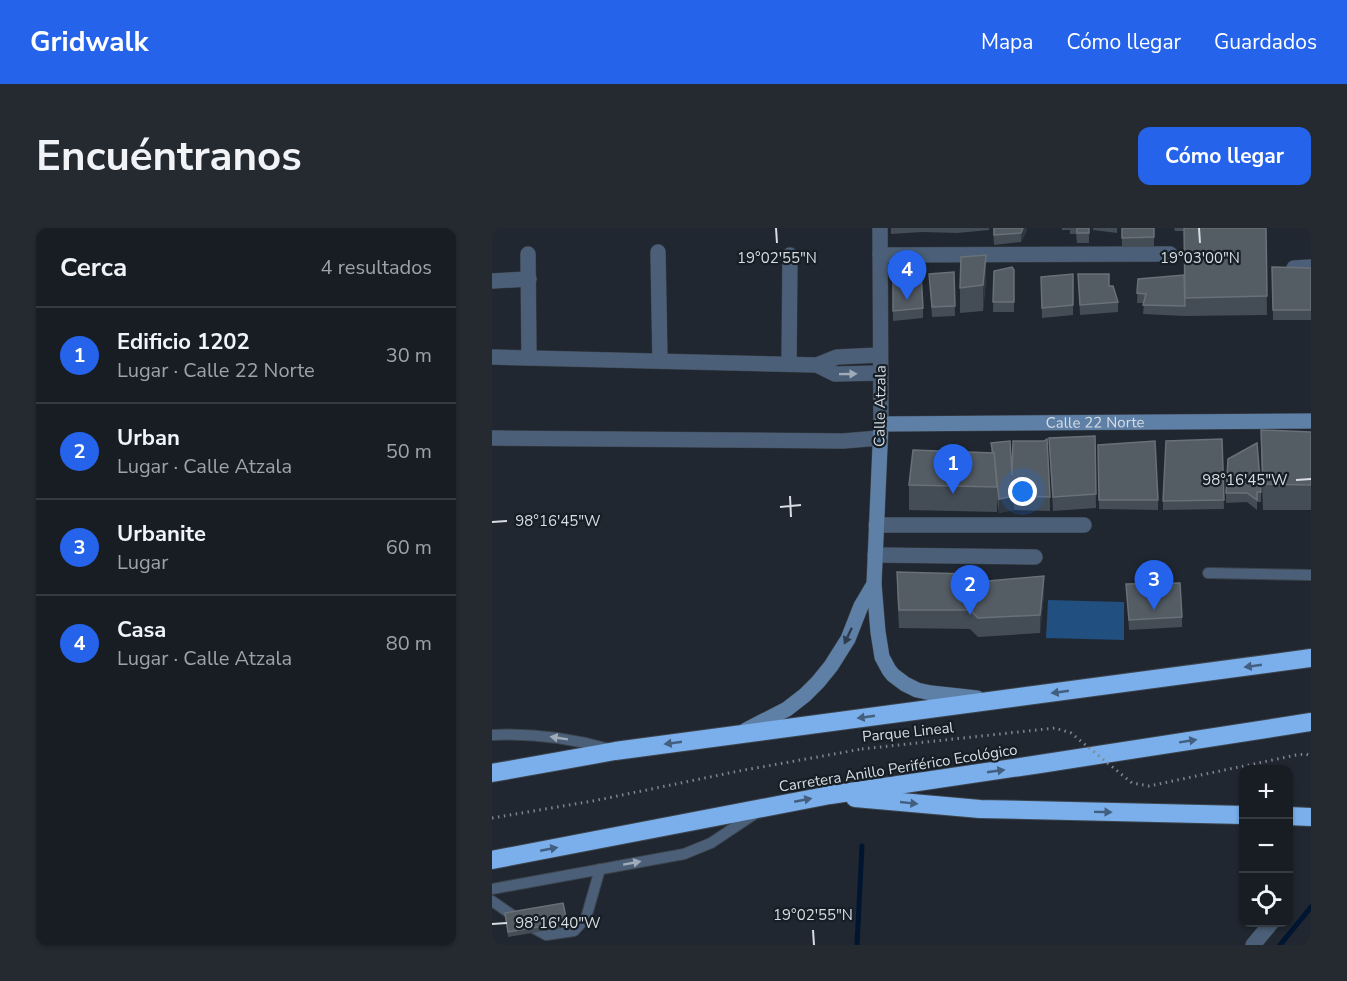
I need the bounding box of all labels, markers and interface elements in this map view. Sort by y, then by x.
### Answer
text: Gridwalk [30,23,148,61]
text: Mapa [981,28,1033,56]
text: Cómo llegar [1066,28,1181,56]
text: Guardados [1214,28,1317,56]
button: Cómo llegar [1138,127,1311,185]
text: Encuéntranos [36,128,302,185]
text: 19°02'55"N [737,248,817,268]
text: 19°03'00"N [1160,248,1240,268]
text: Cerca [60,250,127,285]
pin: 4 [888,250,926,300]
text: 4 resultados [321,254,432,281]
text: Edificio 1202 [117,327,250,357]
text: 1 [74,342,86,369]
text: 30 m [386,342,432,369]
text: Lugar · Calle 22 Norte [117,357,315,384]
street label: Calle Atzala [869,365,891,447]
one-way arrow [838,369,857,379]
street label: Calle 22 Norte [1046,412,1145,433]
text: Urban [117,423,180,453]
text: 2 [74,438,86,465]
text: 50 m [386,438,432,465]
pin: 1 [934,444,972,494]
text: Lugar · Calle Atzala [117,453,292,480]
text: 98°16'45"W [1202,470,1288,490]
your location [1008,477,1037,506]
text: 98°16'45"W [515,511,601,531]
text: Urbanite [117,519,206,549]
text: 3 [74,534,86,561]
text: 60 m [386,534,432,561]
text: Lugar [117,549,168,576]
pin: 3 [1134,560,1174,610]
pin: 2 [950,566,990,615]
text: Casa [117,615,166,645]
one-way arrow [844,627,853,644]
text: 4 [74,630,86,657]
text: 80 m [386,630,432,657]
text: Lugar · Calle Atzala [117,645,292,672]
one-way arrow [1243,661,1262,670]
one-way arrow [1050,687,1069,696]
one-way arrow [857,713,876,722]
street label: Parque Lineal [861,717,955,747]
one-way arrow [549,733,568,742]
one-way arrow [1179,737,1198,746]
one-way arrow [664,739,683,748]
street label: Carretera Anillo Periférico Ecológico [777,739,1019,797]
map controls [1239,765,1293,927]
button: + [1239,765,1293,819]
one-way arrow [986,766,1005,775]
one-way arrow [794,795,813,804]
one-way arrow [899,798,918,808]
one-way arrow [1094,807,1113,816]
button: − [1239,819,1293,873]
one-way arrow [540,844,559,853]
one-way arrow [623,858,642,867]
button: locate [1239,873,1293,927]
text: 19°02'55"N [773,905,853,925]
text: 98°16'40"W [515,913,601,933]

